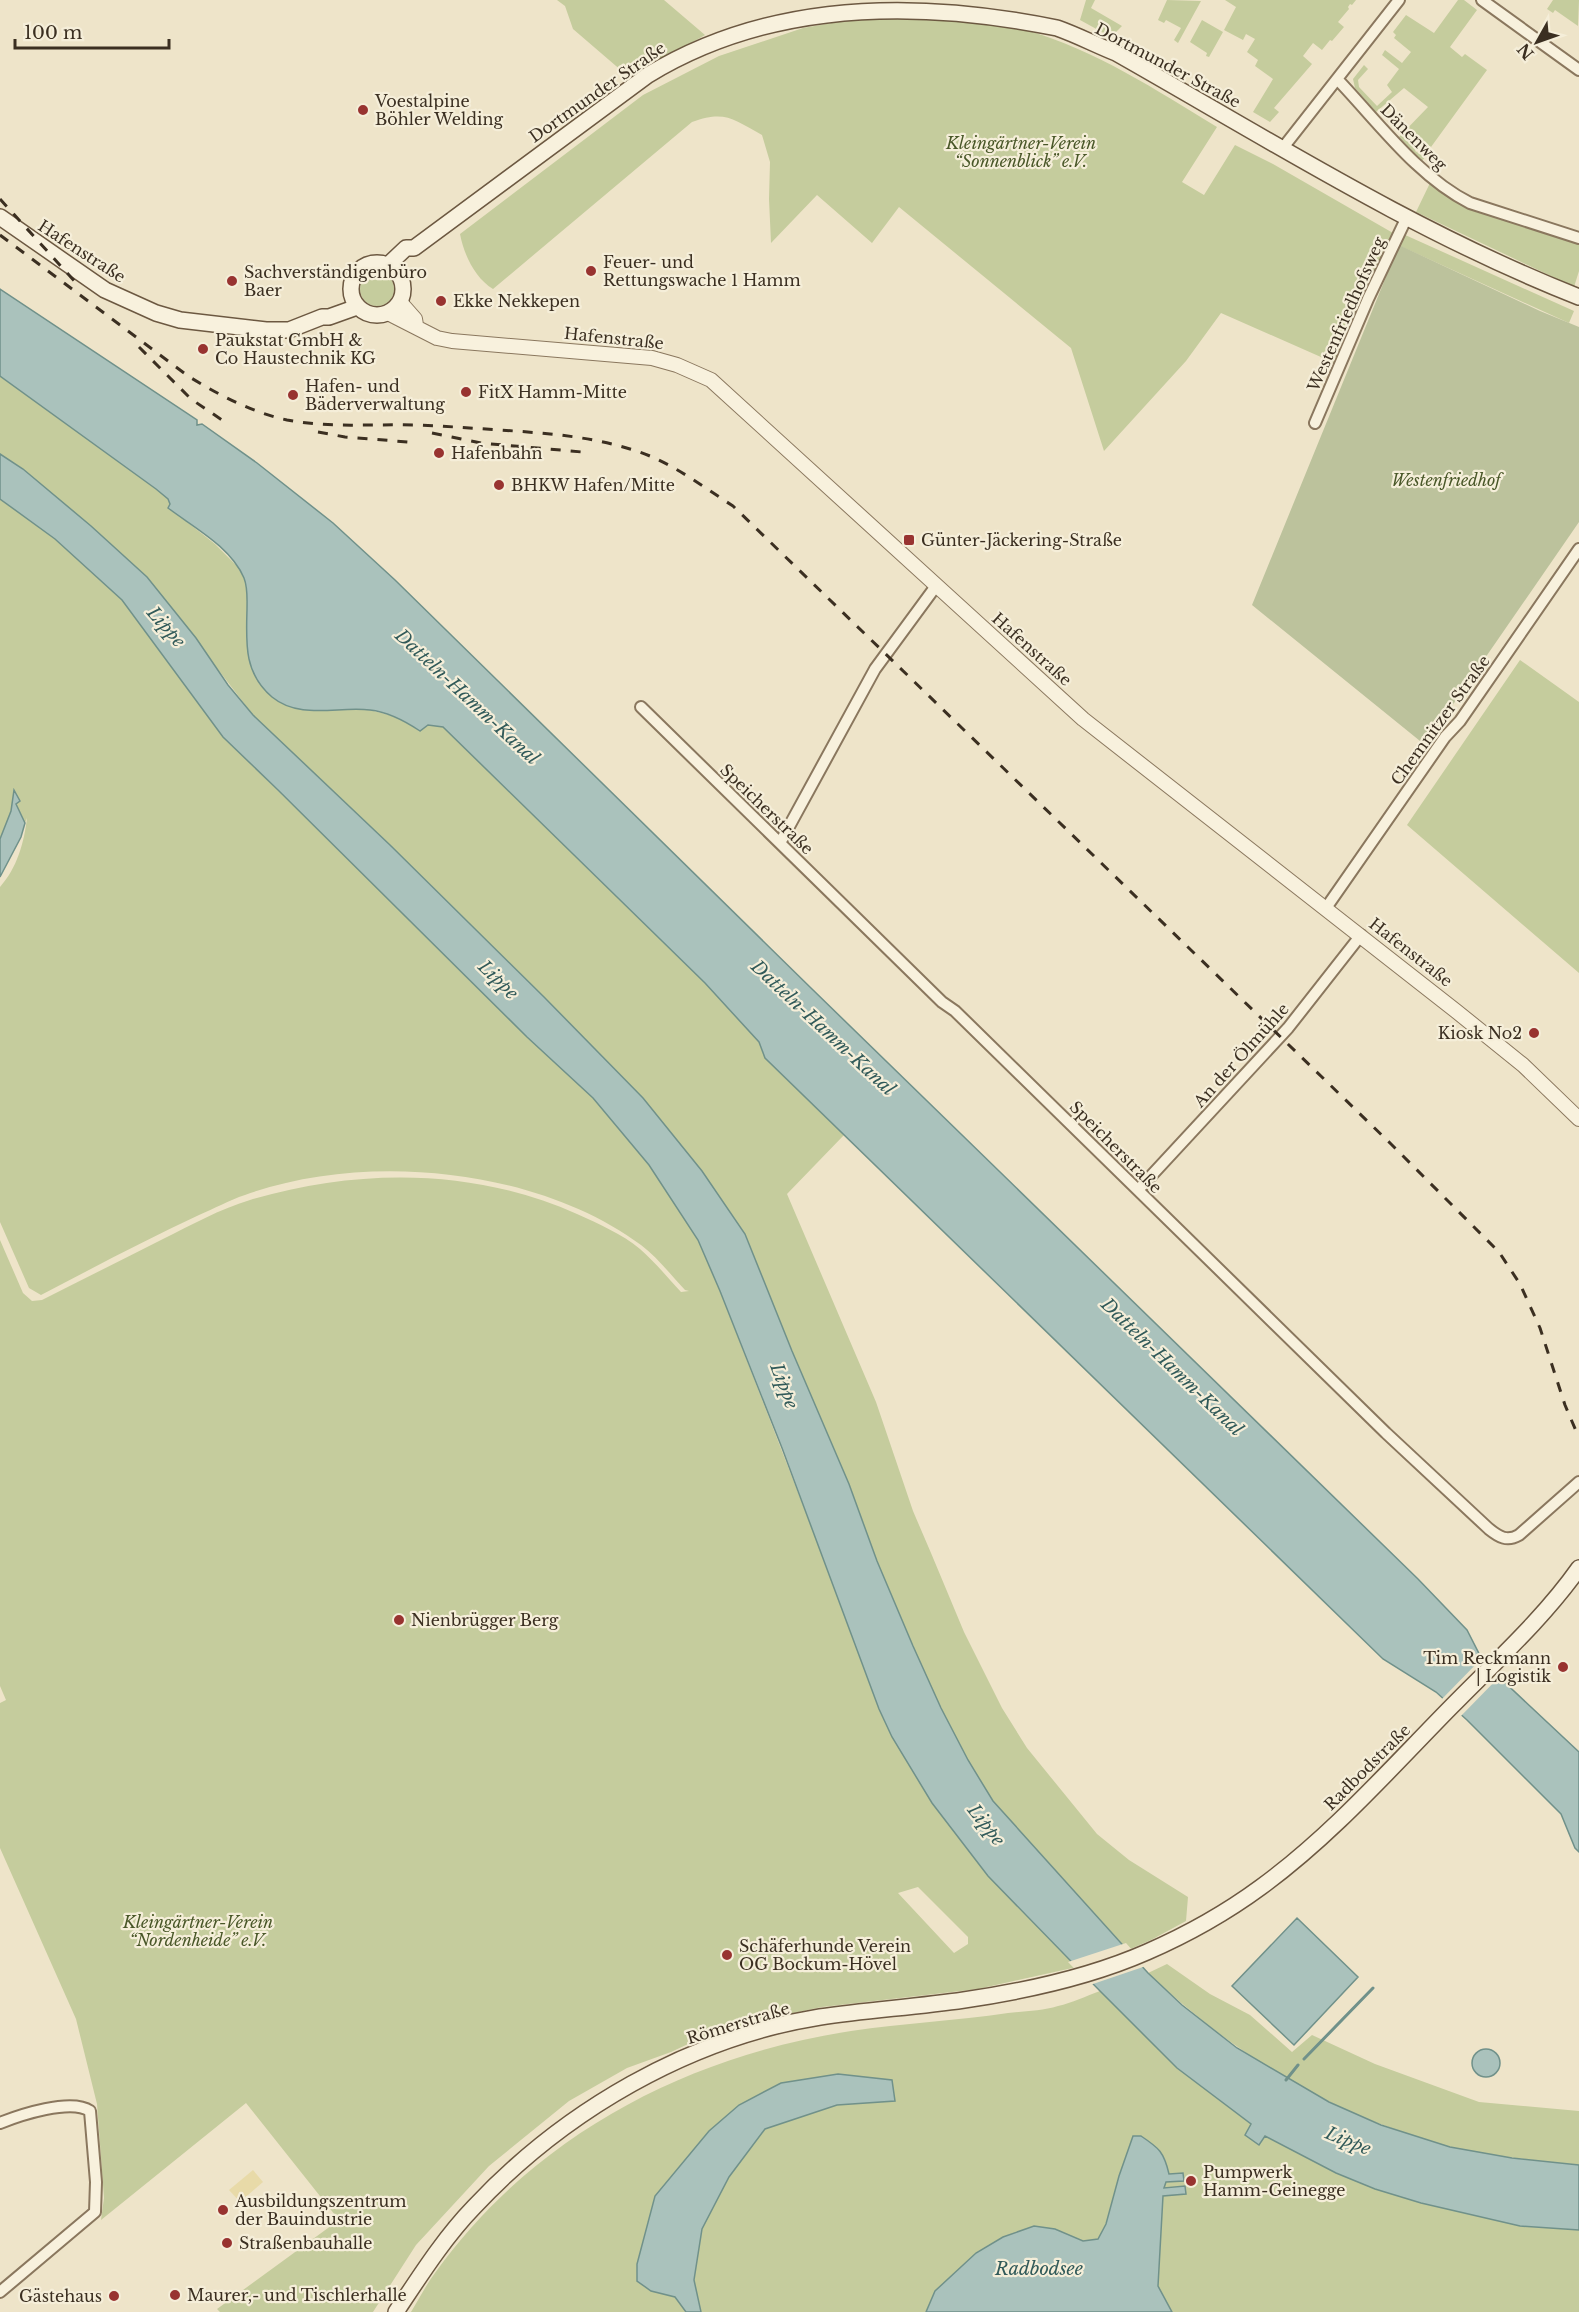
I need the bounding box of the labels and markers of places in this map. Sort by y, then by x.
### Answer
place label: Voestalpine Böhler Welding [374,91,504,129]
marker: Voestalpine Böhler Welding [356,103,370,117]
place label: Feuer- und Rettungswache 1 Hamm [603,252,801,290]
place label: Sachverständigenbüro Baer [244,262,427,300]
marker: Feuer- und Rettungswache 1 Hamm [584,264,598,278]
marker: Sachverständigenbüro Baer [225,274,239,288]
place label: Ekke Nekkepen [453,291,580,311]
marker: Ekke Nekkepen [434,294,448,308]
place label: Paukstat GmbH & Co Haustechnik KG [215,330,376,368]
marker: Paukstat GmbH & Co Haustechnik KG [196,342,210,356]
place label: Hafen- und Bäderverwaltung [305,376,445,414]
place label: FitX Hamm-Mitte [478,382,627,402]
marker: FitX Hamm-Mitte [459,385,473,399]
marker: Hafen- und Bäderverwaltung [286,388,300,402]
place label: Hafenbahn [451,443,543,463]
marker: Hafenbahn [432,446,446,460]
place label: BHKW Hafen/Mitte [511,475,675,495]
marker: BHKW Hafen/Mitte [492,478,506,492]
place label: Günter-Jäckering-Straße [921,530,1122,550]
marker: Günter-Jäckering-Straße [902,533,916,547]
place label: Kiosk No2 [1438,1023,1522,1043]
marker: Kiosk No2 [1527,1026,1541,1040]
place label: Nienbrügger Berg [411,1610,559,1630]
marker: Nienbrügger Berg [392,1613,406,1627]
place label: Tim Reckmann | Logistik [1423,1648,1551,1686]
marker: Tim Reckmann | Logistik [1556,1660,1570,1674]
place label: Schäferhunde Verein OG Bockum-Hövel [739,1936,911,1974]
marker: Schäferhunde Verein OG Bockum-Hövel [720,1948,734,1962]
place label: Pumpwerk Hamm-Geinegge [1203,2162,1345,2200]
marker: Pumpwerk Hamm-Geinegge [1184,2174,1198,2188]
place label: Ausbildungszentrum der Bauindustrie [234,2191,406,2229]
marker: Ausbildungszentrum der Bauindustrie [216,2203,230,2217]
place label: Straßenbauhalle [239,2233,372,2253]
marker: Straßenbauhalle [220,2236,234,2250]
place label: Maurer,- und Tischlerhalle [187,2285,407,2305]
place label: Gästehaus [19,2286,102,2306]
marker: Maurer,- und Tischlerhalle [168,2288,182,2302]
marker: Gästehaus [107,2289,121,2303]

